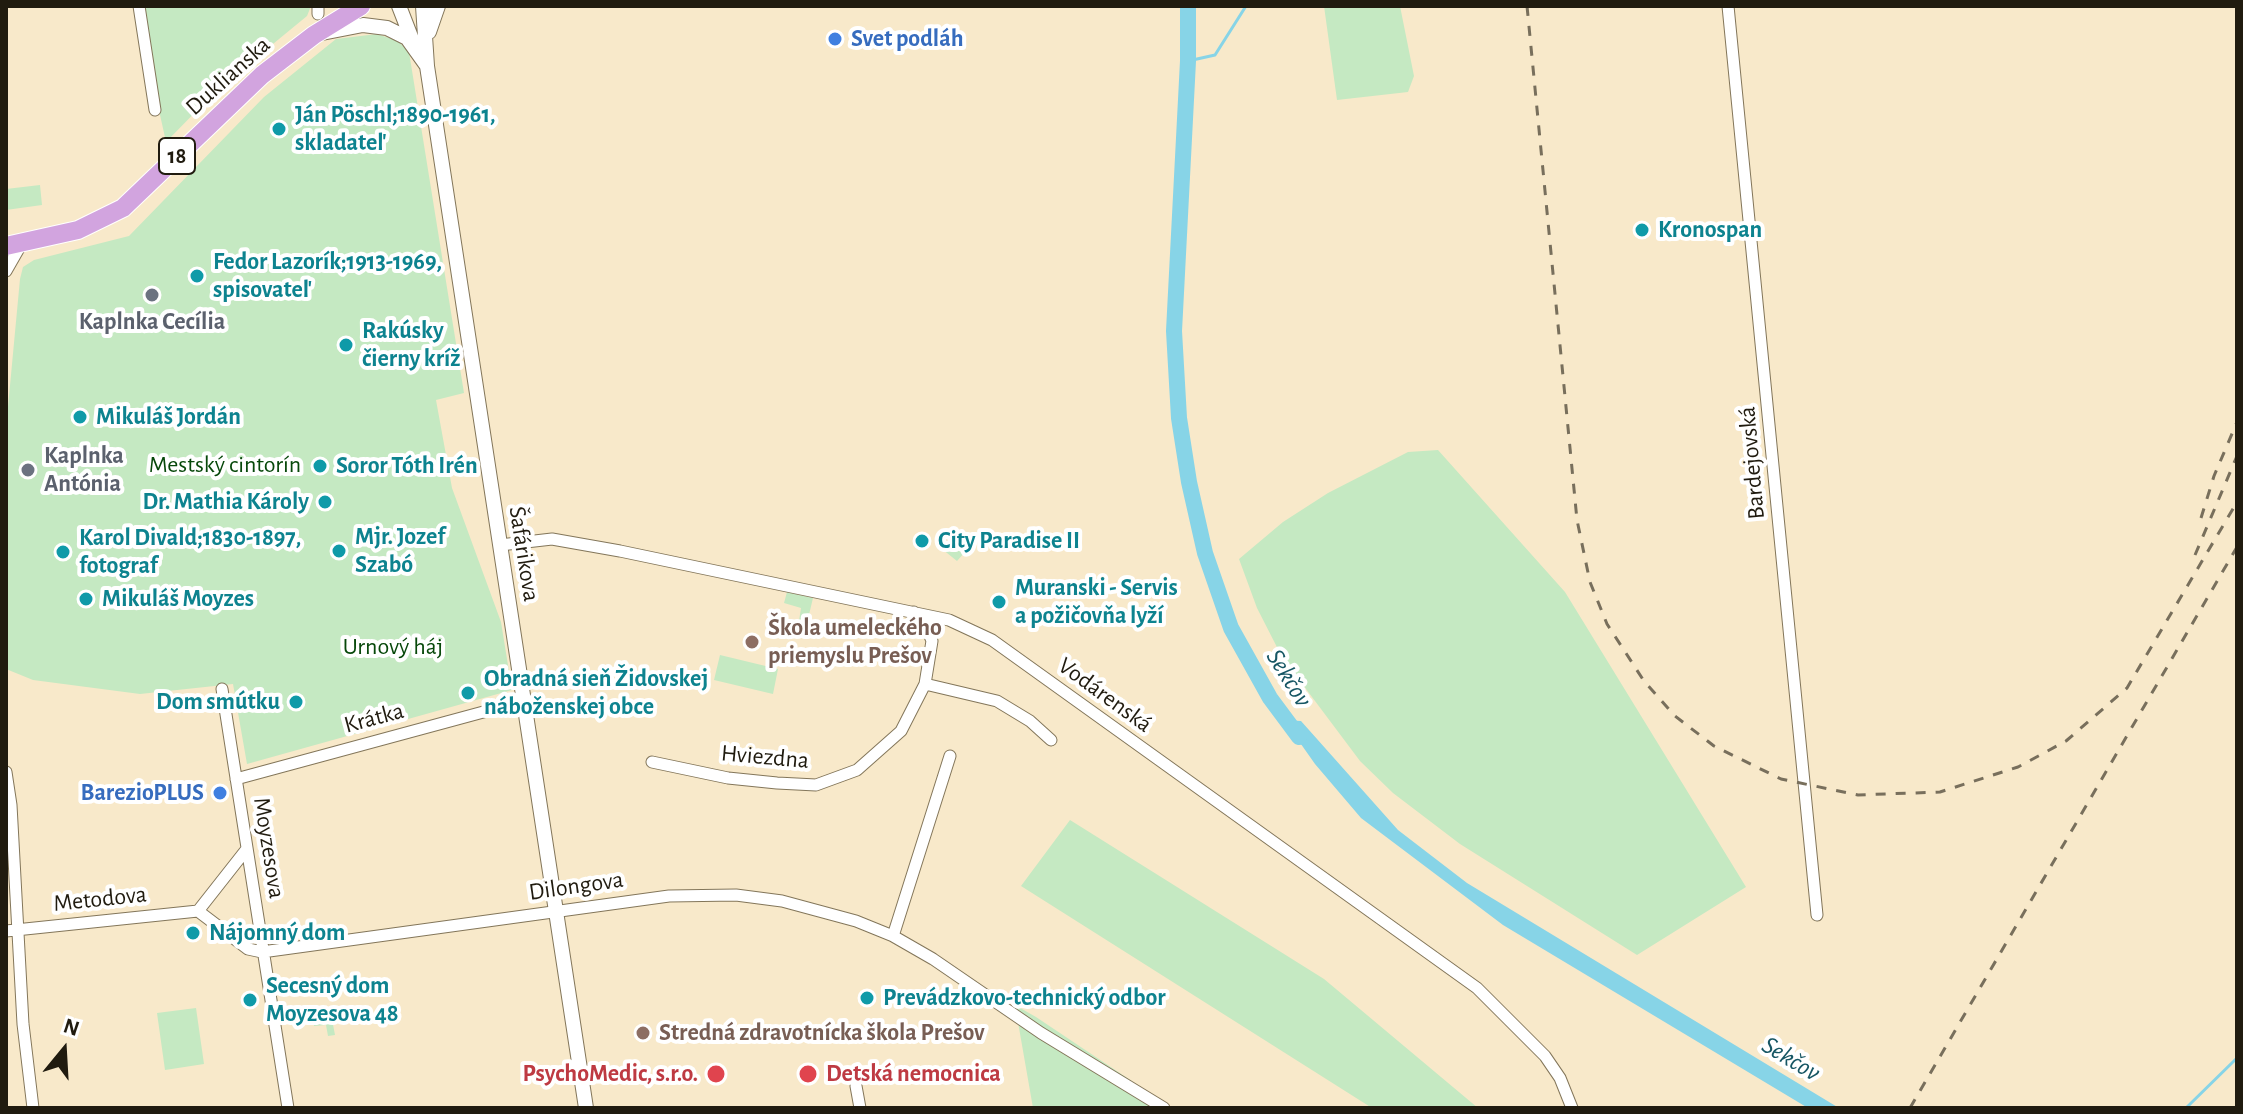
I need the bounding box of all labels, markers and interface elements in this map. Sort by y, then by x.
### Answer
place label: Svet podláh [851,25,963,53]
street label: Duklianska [180,30,276,122]
marker: Svet podláh [826,30,844,48]
place label: Ján Pöschl;1890-1961, skladateľ [295,101,496,157]
marker: Ján Pöschl;1890-1961, skladateľ [270,120,288,138]
road number: 18 [159,138,195,174]
place label: Kronospan [1658,216,1762,244]
marker: Kronospan [1633,221,1651,239]
place label: Fedor Lazorík;1913-1969, spisovateľ [213,248,442,304]
marker: Fedor Lazorík;1913-1969, spisovateľ [188,267,206,285]
marker: Kaplnka Cecília [143,286,161,304]
place label: Kaplnka Cecília [79,308,225,336]
place label: Rakúsky čierny kríž [362,317,461,373]
marker: Rakúsky čierny kríž [337,336,355,354]
place label: Mikuláš Jordán [96,403,241,431]
street label: Bardejovská [1733,405,1771,521]
marker: Mikuláš Jordán [71,408,89,426]
place label: Kaplnka Antónia [44,442,124,498]
park label: Mestský cintorín [149,451,301,479]
place label: Soror Tóth Irén [336,452,478,480]
marker: Soror Tóth Irén [311,457,329,475]
marker: Kaplnka Antónia [19,461,37,479]
place label: Dr. Mathia Károly [142,488,309,516]
marker: Dr. Mathia Károly [316,493,334,511]
street label: Šafárikova [502,504,546,604]
place label: Mjr. Jozef Szabó [355,523,445,579]
place label: Karol Divald;1830-1897, fotograf [79,524,301,580]
place label: City Paradise II [938,527,1080,555]
marker: City Paradise II [913,532,931,550]
marker: Mjr. Jozef Szabó [330,542,348,560]
marker: Karol Divald;1830-1897, fotograf [54,543,72,561]
place label: Muranski - Servis a požičovňa lyží [1015,574,1178,630]
place label: Mikuláš Moyzes [102,585,254,613]
marker: Mikuláš Moyzes [77,590,95,608]
marker: Muranski - Servis a požičovňa lyží [990,593,1008,611]
place label: Škola umeleckého priemyslu Prešov [768,614,942,670]
park label: Urnový háj [343,633,443,661]
marker: Škola umeleckého priemyslu Prešov [743,633,761,651]
water label: Sekčov [1259,643,1319,713]
street label: Vodárenská [1052,651,1158,739]
place label: Obradná sieň Židovskej náboženskej obce [484,665,708,721]
marker: Obradná sieň Židovskej náboženskej obce [459,684,477,702]
place label: Dom smútku [156,688,280,716]
marker: Dom smútku [287,693,305,711]
street label: Krátka [341,696,407,740]
street label: Hviezdna [720,739,810,775]
place label: BarezioPLUS [80,779,204,807]
marker: BarezioPLUS [211,784,229,802]
street label: Moyzesova [247,795,291,901]
street label: Dilongova [527,865,625,907]
street label: Metodova [52,880,148,918]
place label: Nájomný dom [209,919,345,947]
marker: Nájomný dom [184,924,202,942]
place label: Secesný dom Moyzesova 48 [266,972,399,1028]
place label: Prevádzkovo‑technický odbor [883,984,1166,1012]
marker: Prevádzkovo‑technický odbor [858,989,876,1007]
marker: Secesný dom Moyzesova 48 [241,991,259,1009]
north arrow [24,1010,104,1090]
text: N [61,1014,82,1040]
place label: Stredná zdravotnícka škola Prešov [659,1019,985,1047]
marker: Stredná zdravotnícka škola Prešov [634,1024,652,1042]
water label: Sekčov [1756,1030,1826,1088]
place label: PsychoMedic, s.r.o. [523,1060,698,1088]
place label: Detská nemocnica [826,1060,1001,1088]
marker: PsychoMedic, s.r.o. [705,1063,727,1085]
marker: Detská nemocnica [797,1063,819,1085]

